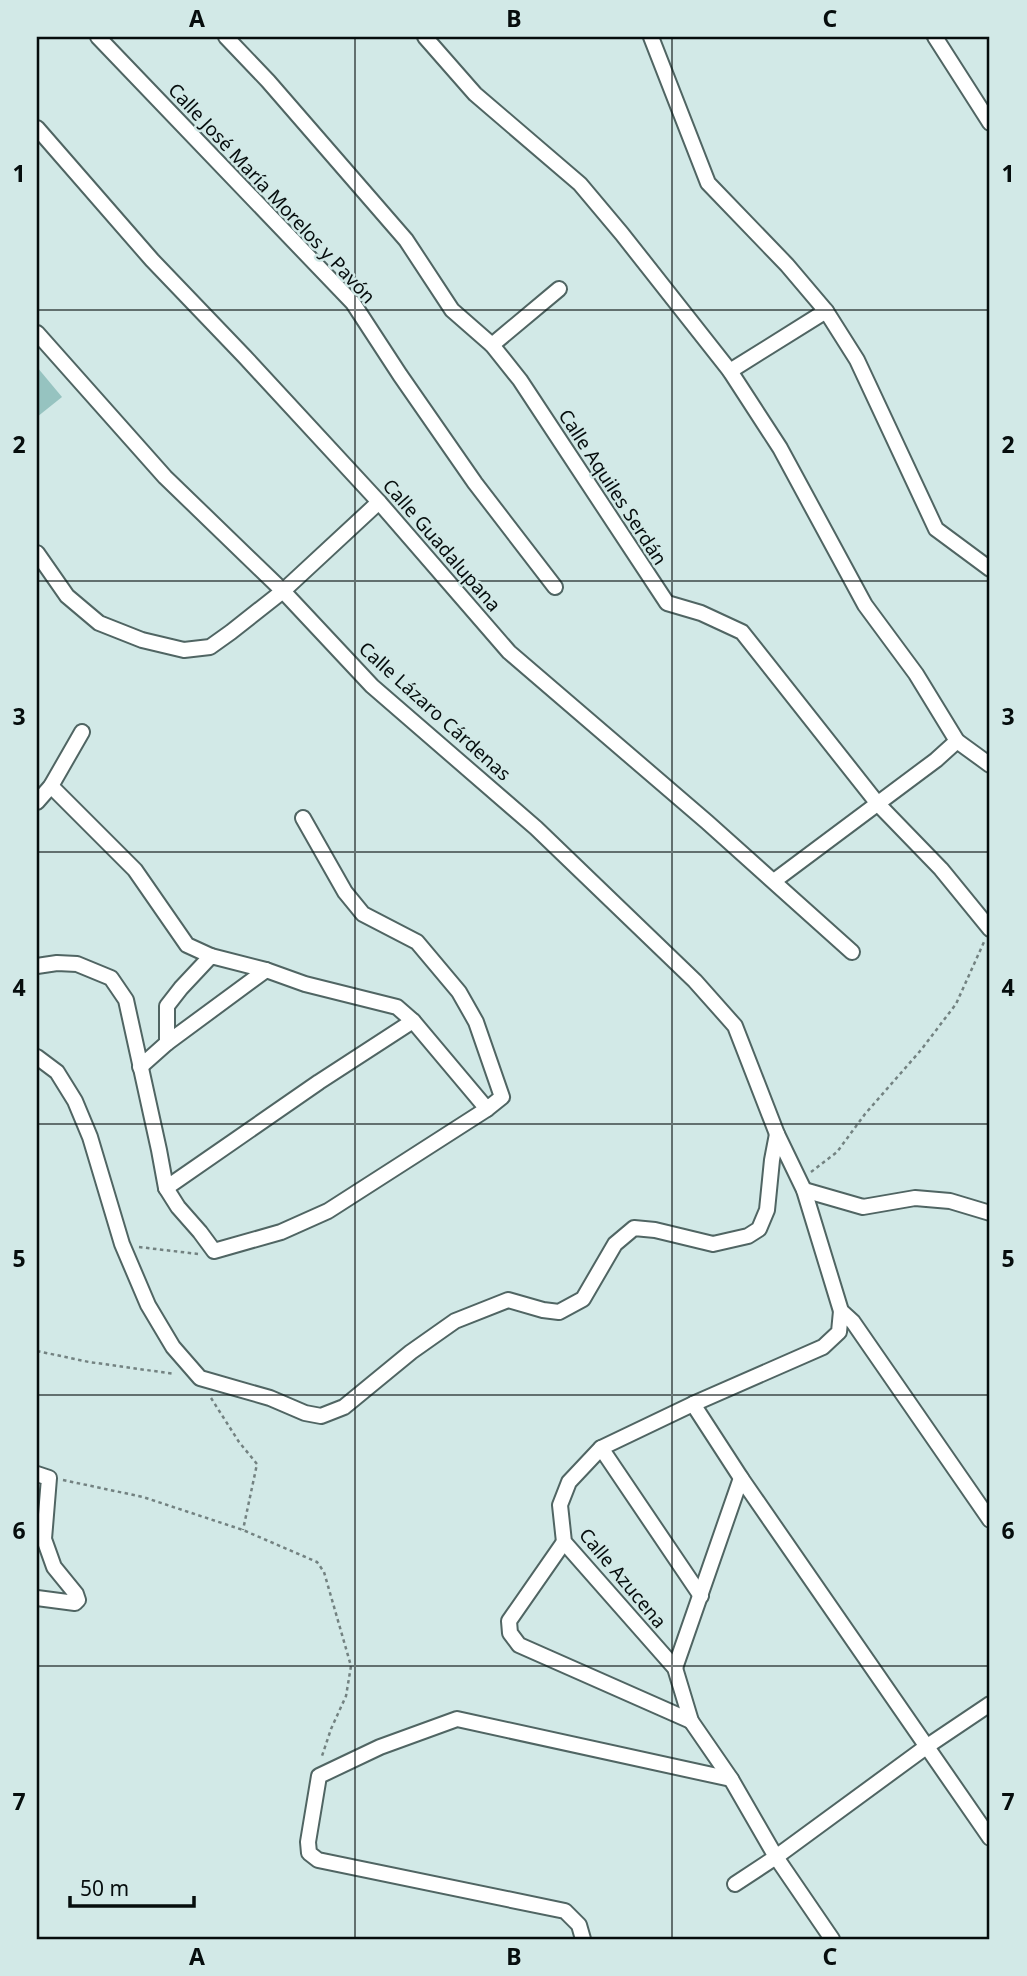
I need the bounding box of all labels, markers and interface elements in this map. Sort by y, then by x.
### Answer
text: A [189,2,205,34]
text: B [506,2,522,34]
text: C [823,2,838,34]
street label: Calle José María Morelos y Pavón [163,77,381,309]
text: 1 [12,157,26,189]
text: 1 [1001,157,1015,189]
street label: Calle Aquiles Serdán [553,404,673,570]
text: 2 [12,428,26,460]
text: 2 [1001,428,1015,460]
street label: Calle Guadalupana [377,473,507,617]
street label: Calle Lázaro Cárdenas [353,636,517,786]
text: 3 [12,700,26,732]
text: 3 [1001,700,1015,732]
text: 4 [12,971,26,1003]
text: 4 [1001,971,1015,1003]
text: 5 [12,1242,26,1274]
text: 5 [1001,1242,1015,1274]
text: 6 [12,1514,26,1546]
text: 6 [1001,1514,1015,1546]
street label: Calle Azucena [573,1522,673,1634]
text: 7 [12,1785,26,1817]
text: 7 [1001,1785,1015,1817]
scale bar [70,1864,194,1908]
text: 50 m [80,1874,129,1902]
text: A [189,1940,205,1972]
text: B [506,1940,522,1972]
text: C [823,1940,838,1972]

